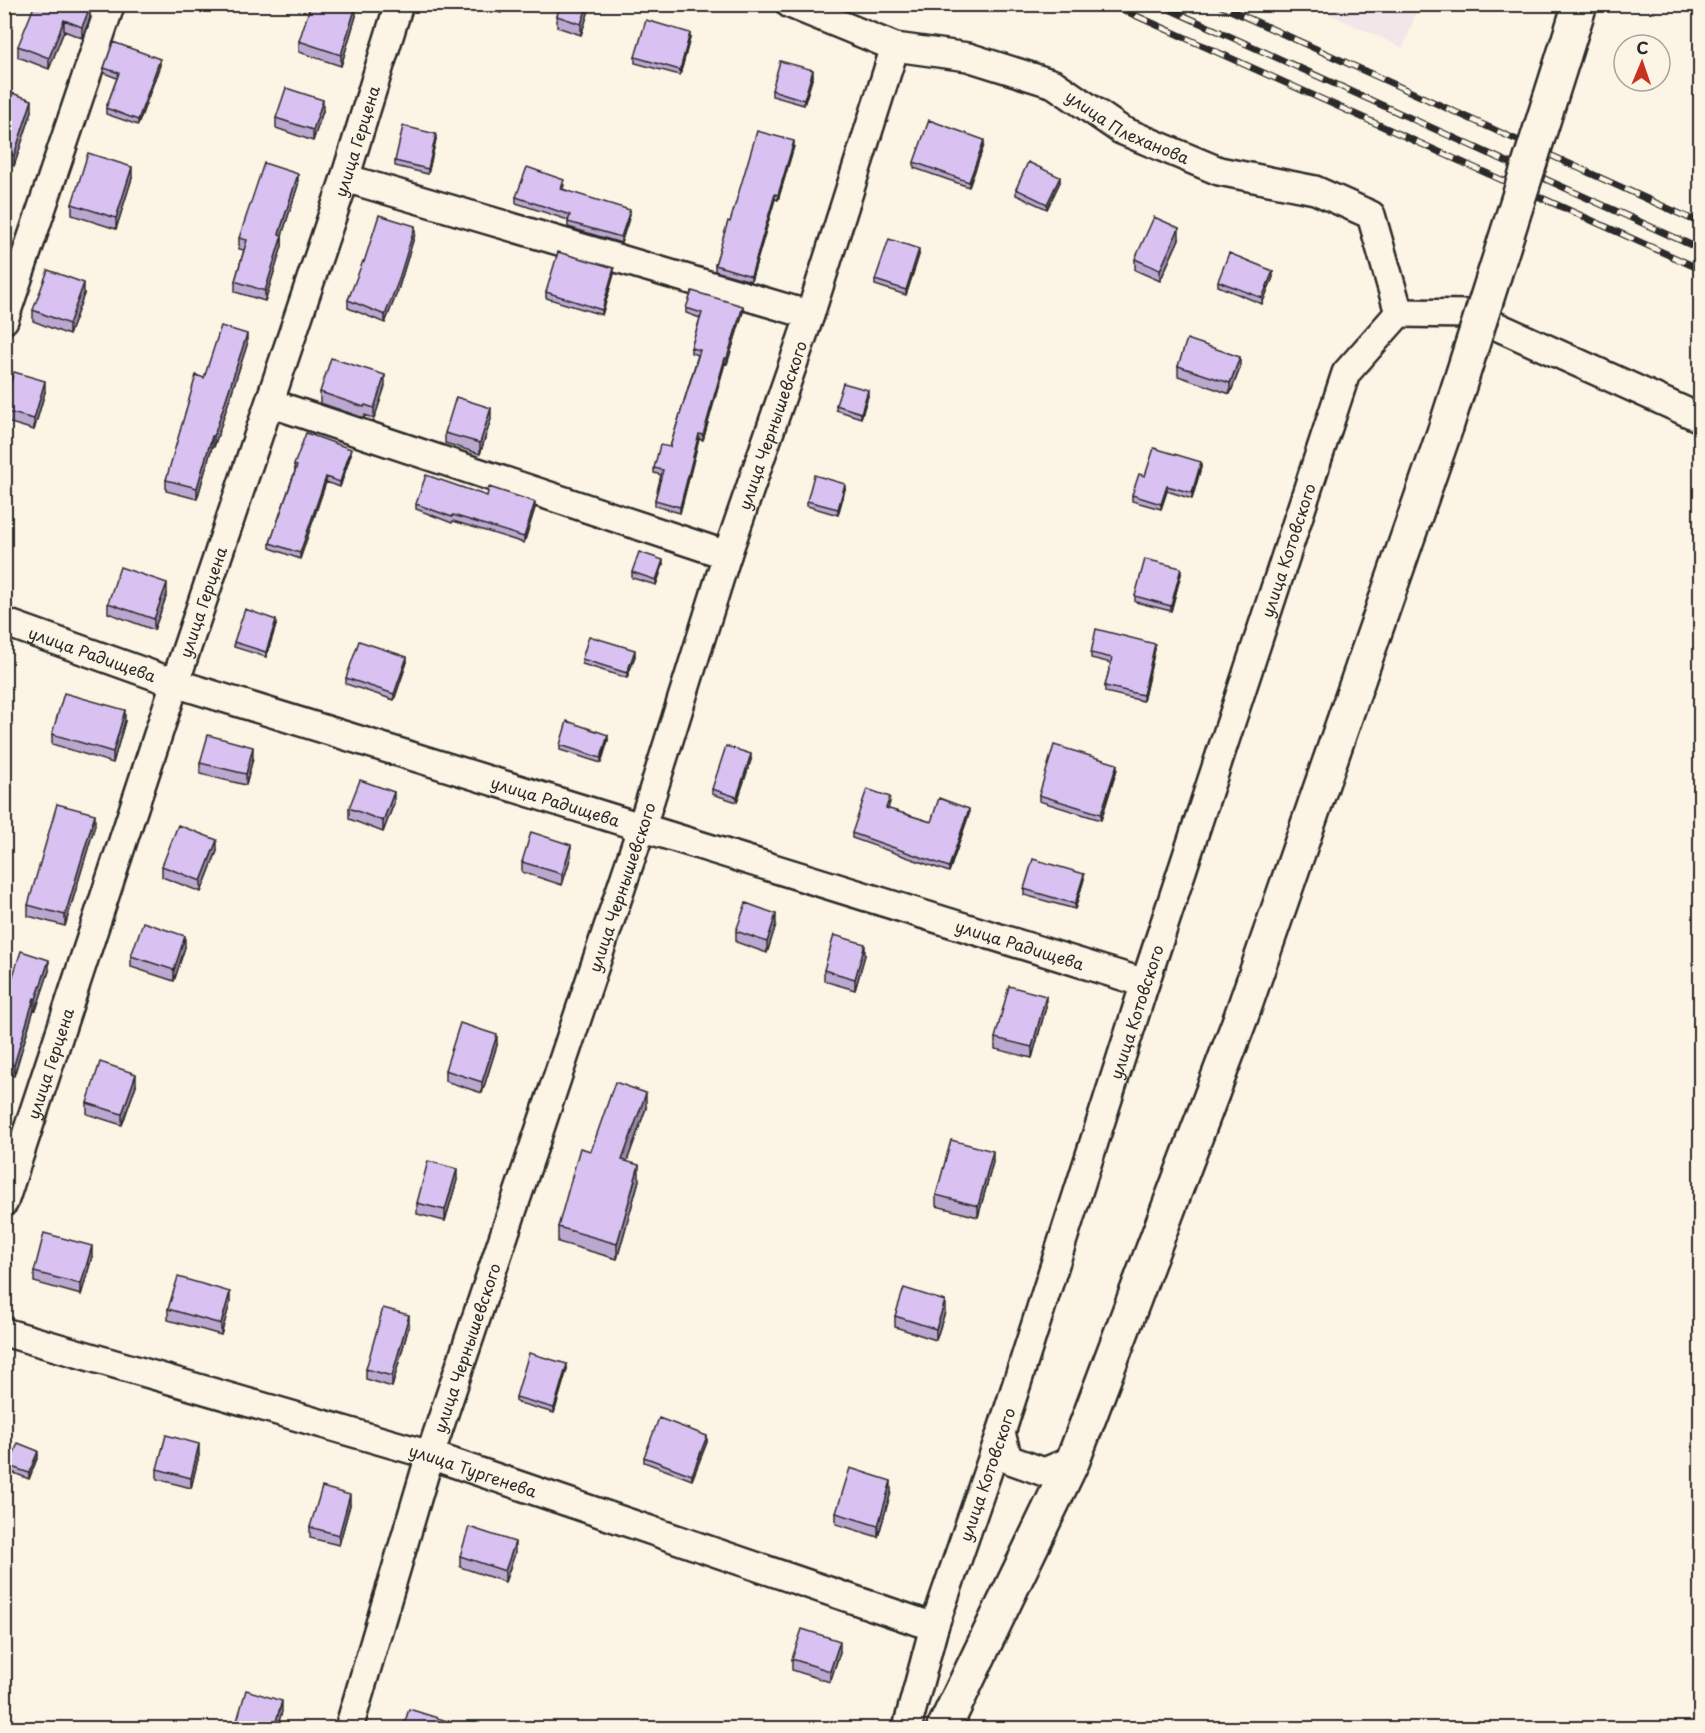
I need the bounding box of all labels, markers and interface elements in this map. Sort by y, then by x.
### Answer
north arrow [1612,33,1672,93]
text: С [1636,35,1649,59]
street label: улица Герцена [328,82,385,200]
street label: улица Плеханова [1061,84,1193,169]
street label: улица Чернышевского [732,337,812,513]
street label: улица Котовского [1254,480,1321,620]
street label: улица Герцена [172,543,232,660]
street label: улица Радищева [25,620,160,687]
street label: улица Радищева [488,769,623,832]
street label: улица Чернышевского [582,799,661,975]
street label: улица Радищева [952,913,1088,976]
street label: улица Котовского [1103,942,1169,1082]
street label: улица Герцена [20,1005,79,1122]
street label: улица Чернышевского [426,1260,506,1436]
street label: улица Котовского [953,1404,1020,1544]
street label: улица Тургенева [406,1438,540,1503]

